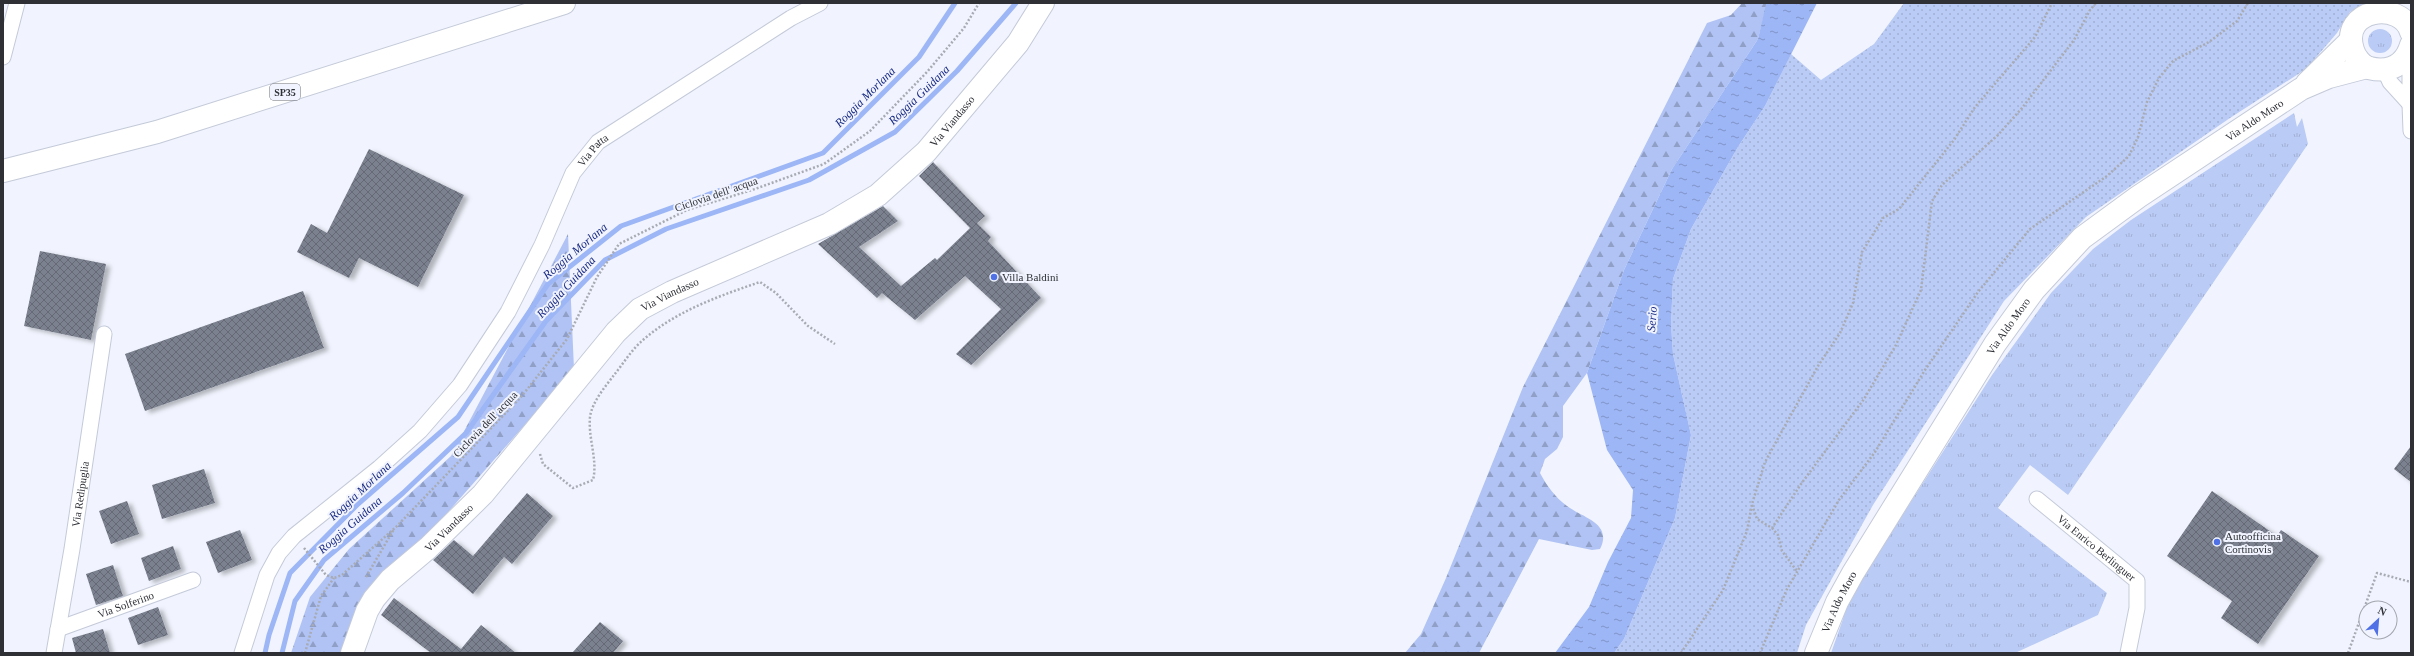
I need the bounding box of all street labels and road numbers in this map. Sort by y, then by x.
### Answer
road number: SP35 [270,84,300,100]
street label: Via Viandasso [927,93,977,149]
street label: Via Aldo Moro [2223,96,2286,143]
street label: Via Patta [575,131,610,169]
street label: Ciclovia dell' acqua [673,174,759,214]
street label: Via Viandasso [639,275,701,314]
street label: Via Aldo Moro [1984,295,2033,357]
street label: Ciclovia dell' acqua [450,388,520,459]
street label: Via Redipuglia [69,460,91,528]
street label: Via Viandasso [422,501,476,554]
street label: Via Enrico Berlinguer [2055,512,2138,583]
street label: Via Aldo Moro [1819,569,1859,634]
street label: Via Solferino [96,589,156,620]

